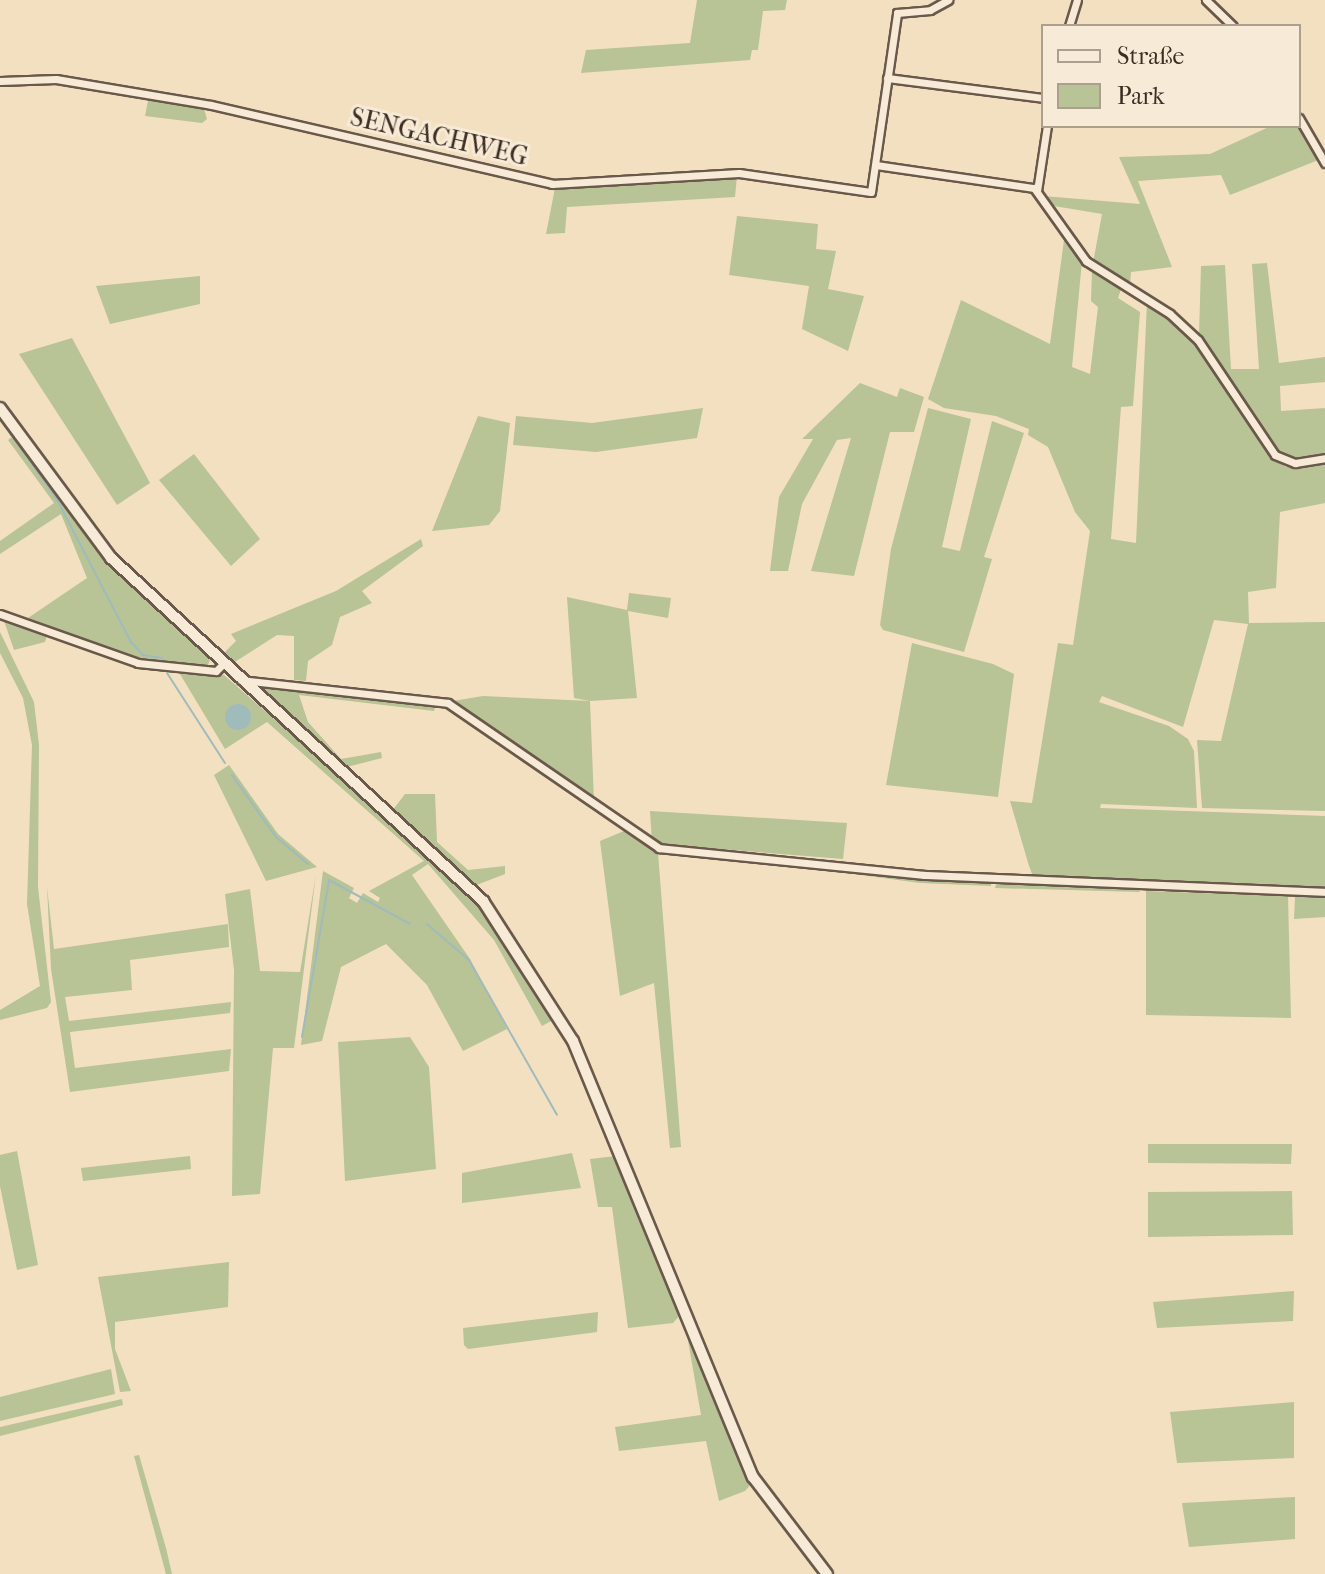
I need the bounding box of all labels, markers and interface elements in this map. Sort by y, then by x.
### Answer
legend [1041,24,1301,128]
text: Straße [1117,42,1184,70]
text: Park [1117,82,1165,110]
street label: SENGACHWEG [347,101,531,173]

